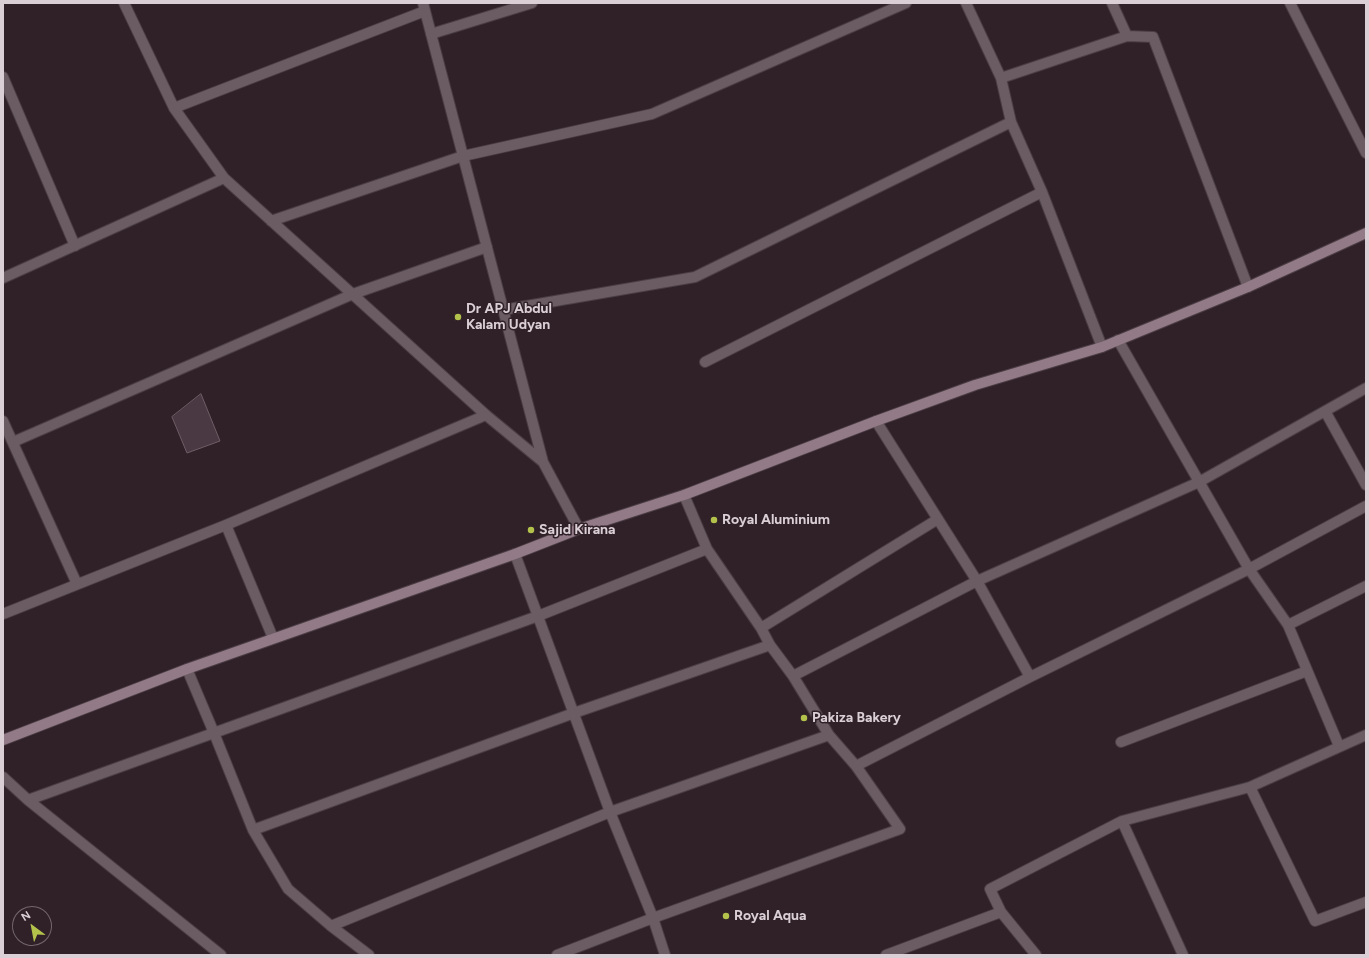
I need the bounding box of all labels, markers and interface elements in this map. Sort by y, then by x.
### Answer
place label: Dr APJ Abdul Kalam Udyan [466,301,552,334]
marker: Dr APJ Abdul Kalam Udyan [453,312,463,322]
place label: Royal Aluminium [722,512,830,528]
marker: Royal Aluminium [709,515,719,525]
place label: Sajid Kirana [539,522,616,538]
marker: Sajid Kirana [526,525,536,535]
place label: Pakiza Bakery [812,710,901,726]
marker: Pakiza Bakery [799,713,809,723]
north arrow [12,906,52,946]
text: N [19,908,33,924]
place label: Royal Aqua [734,908,806,924]
marker: Royal Aqua [721,911,731,921]

